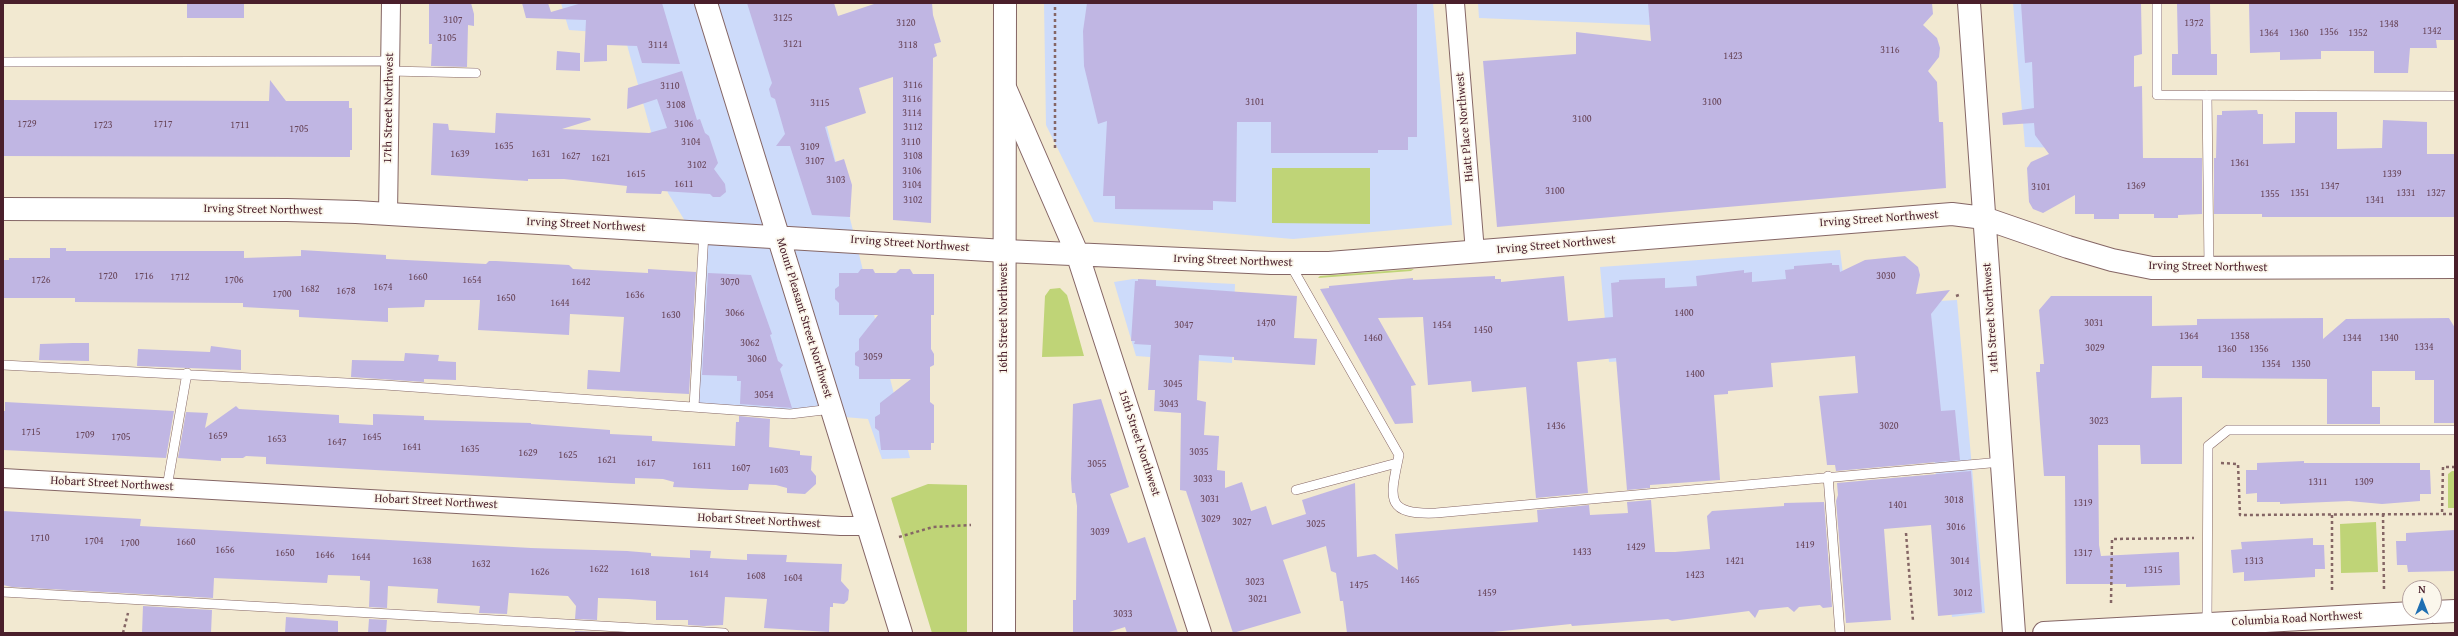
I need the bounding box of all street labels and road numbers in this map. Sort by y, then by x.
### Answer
street label: 17th Street Northwest [381,52,397,164]
street label: Hiatt Place Northwest [1453,72,1477,182]
street label: Irving Street Northwest [203,202,323,218]
street label: Irving Street Northwest [1819,208,1939,230]
street label: Irving Street Northwest [526,215,646,235]
street label: Irving Street Northwest [850,233,970,255]
street label: Irving Street Northwest [1496,233,1616,257]
street label: Mount Pleasant Street Northwest [773,236,835,400]
street label: Irving Street Northwest [1173,252,1293,270]
street label: Irving Street Northwest [2148,259,2268,275]
street label: 14th Street Northwest [1980,262,2002,374]
street label: 16th Street Northwest [997,263,1011,373]
street label: 15th Street Northwest [1115,388,1163,498]
street label: Hobart Street Northwest [50,474,174,494]
street label: Hobart Street Northwest [374,492,498,512]
street label: Hobart Street Northwest [697,511,821,531]
street label: Columbia Road Northwest [2231,608,2363,630]

